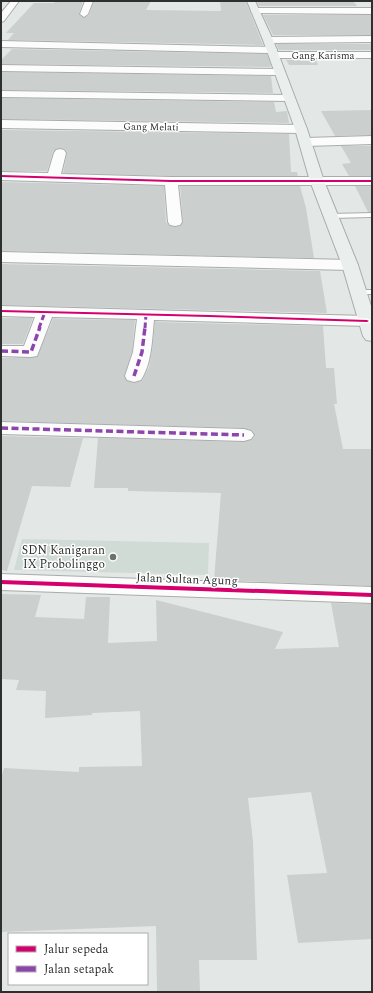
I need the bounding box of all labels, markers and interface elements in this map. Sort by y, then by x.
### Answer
street label: Gang Karisma [291,48,355,64]
street label: Gang Melati [123,119,179,135]
place label: SDN Kanigaran IX Probolinggo [22,541,105,574]
marker: SDN Kanigaran IX Probolinggo [108,552,118,562]
street label: Jalan Sultan Agung [136,568,238,591]
legend [8,933,148,985]
text: Jalur sepeda [44,940,109,959]
text: Jalan setapak [44,960,114,979]

